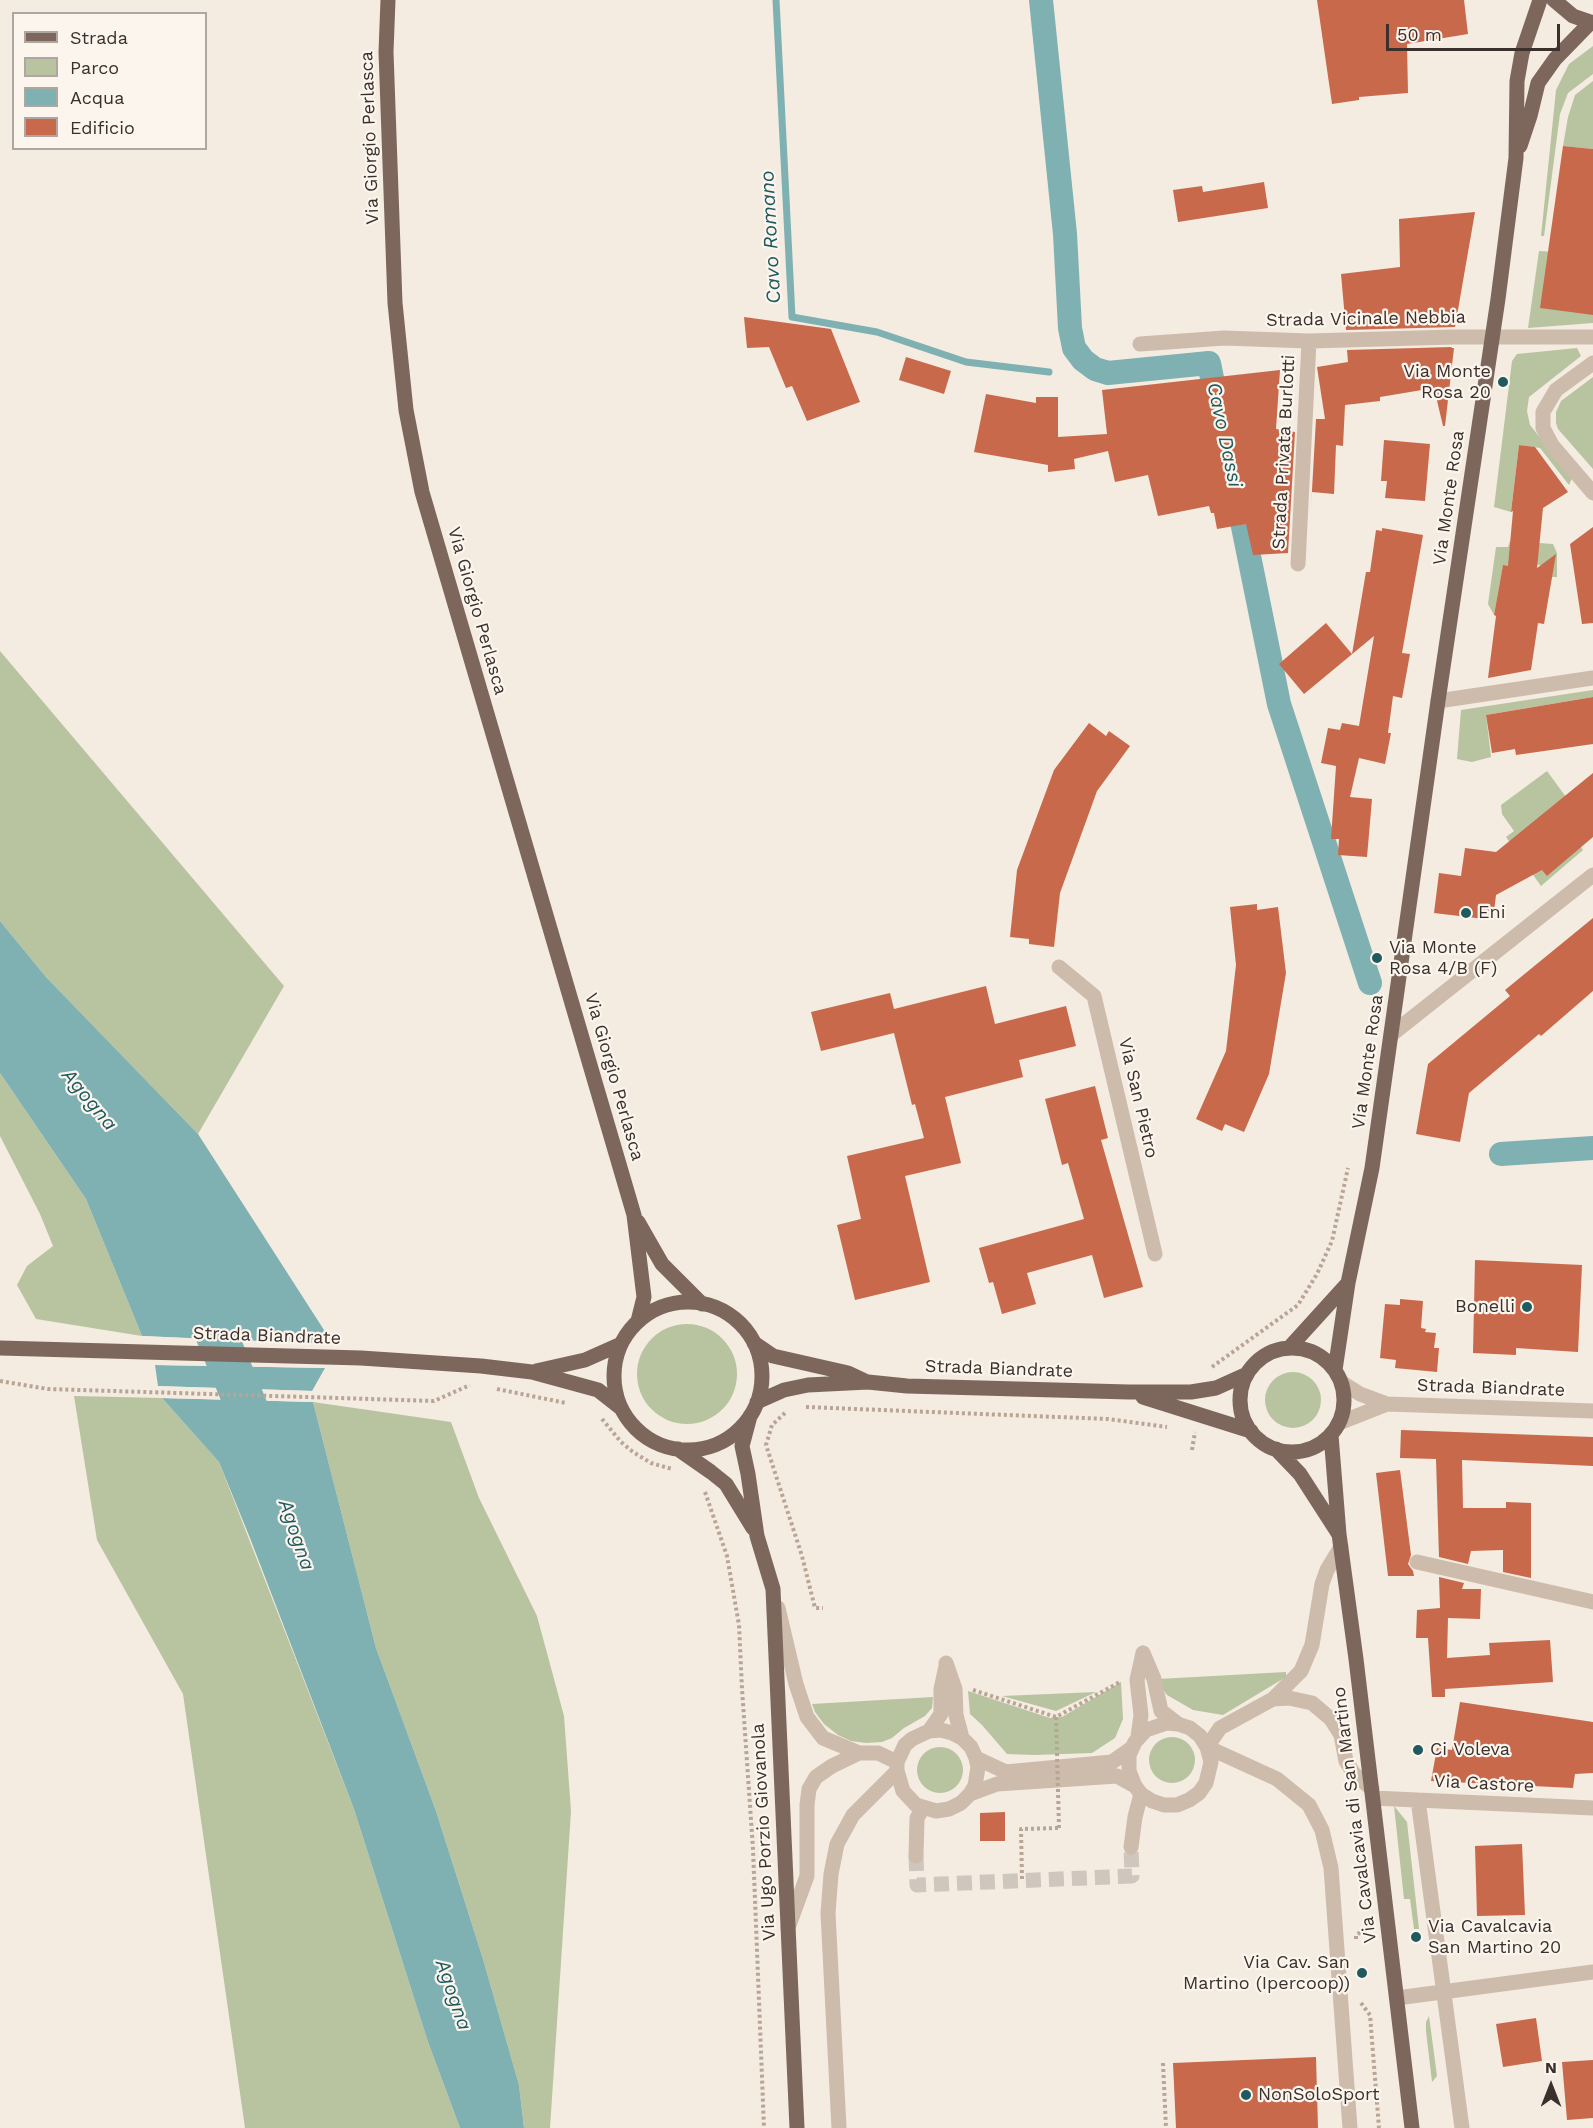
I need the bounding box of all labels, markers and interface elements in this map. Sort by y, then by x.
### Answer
legend [12,12,207,150]
scale bar [1389,12,1563,50]
text: 50 m [1397,24,1442,45]
text: Strada [70,27,128,48]
street label: Via Giorgio Perlasca [356,51,384,225]
text: Parco [70,57,119,78]
text: Acqua [70,87,124,108]
text: Edificio [70,117,135,138]
water label: Cavo Romano [756,170,786,304]
street label: Strada Vicinale Nebbia [1266,306,1466,332]
street label: Strada Privata Burlotti [1268,354,1300,550]
place label: Via Monte Rosa 20 [1403,361,1491,404]
marker: Via Monte Rosa 20 [1496,375,1510,389]
water label: Cavo Dassi [1201,380,1247,490]
street label: Via Monte Rosa [1429,429,1469,567]
street label: Via Giorgio Perlasca [443,525,511,697]
place label: Eni [1478,902,1505,924]
marker: Eni [1459,906,1473,920]
place label: Via Monte Rosa 4/B (F) [1389,937,1497,980]
marker: Via Monte Rosa 4/B (F) [1370,951,1384,965]
street label: Via Giorgio Perlasca [580,991,648,1163]
street label: Via Monte Rosa [1348,993,1388,1131]
street label: Via San Pietro [1114,1036,1162,1160]
water label: Agogna [56,1064,122,1136]
place label: Bonelli [1455,1296,1515,1318]
marker: Bonelli [1520,1300,1534,1314]
street label: Strada Biandrate [193,1323,341,1349]
street label: Strada Biandrate [925,1356,1073,1382]
street label: Strada Biandrate [1417,1375,1565,1401]
water label: Agogna [273,1496,319,1574]
street label: Via Cavalcavia di San Martino [1329,1686,1381,1944]
street label: Via Ugo Porzio Giovanola [748,1723,780,1941]
place label: Ci Voleva [1430,1739,1510,1761]
marker: Ci Voleva [1411,1743,1425,1757]
street label: Via Castore [1433,1771,1535,1797]
place label: Via Cavalcavia San Martino 20 [1428,1916,1561,1958]
marker: Via Cavalcavia San Martino 20 [1409,1930,1423,1944]
place label: Via Cav. San Martino (Ipercoop)) [1183,1952,1350,1994]
water label: Agogna [430,1956,476,2034]
marker: Via Cav. San Martino (Ipercoop)) [1355,1966,1369,1980]
north arrow [1521,2056,1581,2116]
text: N [1545,2058,1557,2077]
place label: NonSoloSport [1258,2084,1379,2106]
marker: NonSoloSport [1239,2088,1253,2102]

